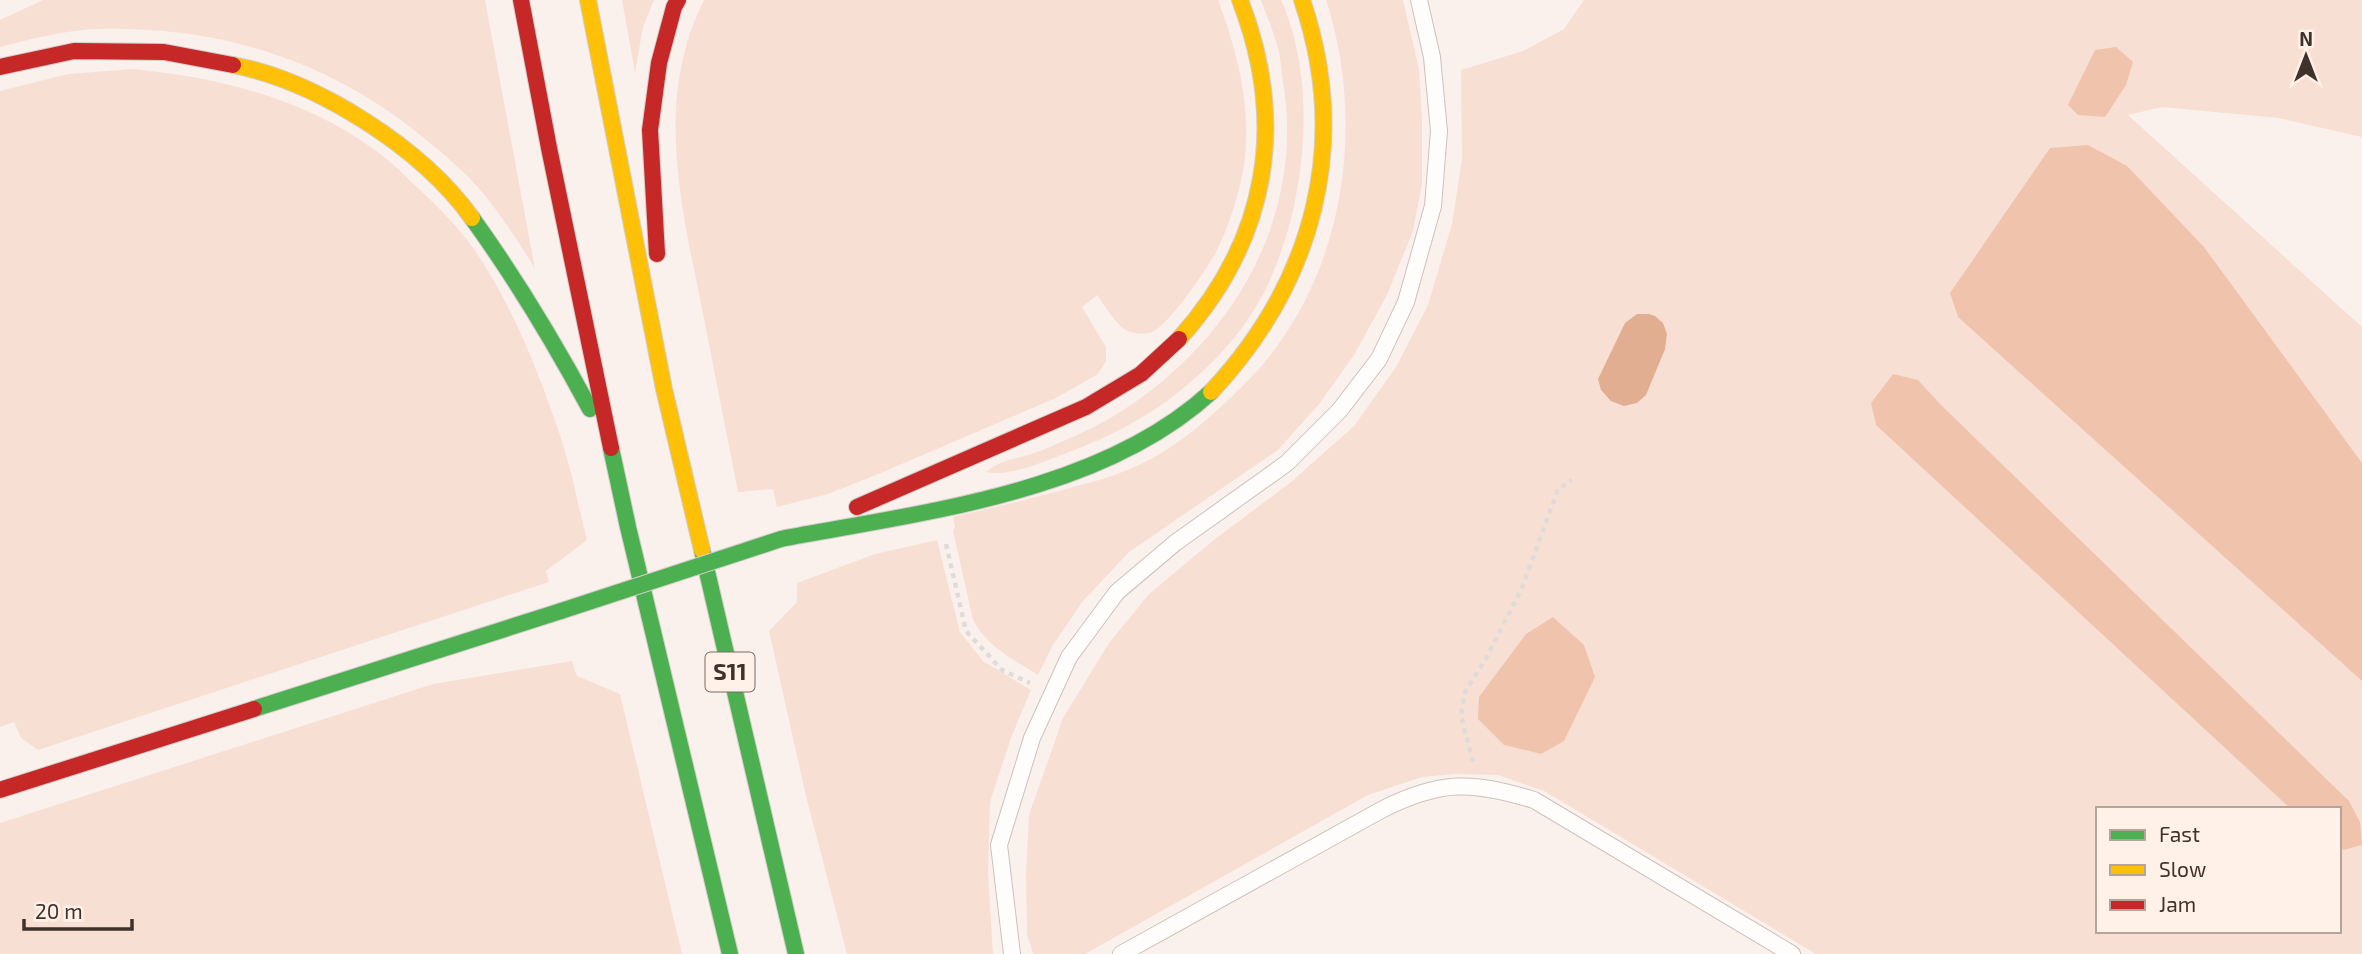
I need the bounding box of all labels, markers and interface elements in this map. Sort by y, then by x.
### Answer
north arrow [2271,21,2341,91]
text: N [2299,27,2313,50]
road number: S11 [706,652,754,692]
legend [2096,807,2341,933]
text: Fast [2159,821,2200,846]
text: Slow [2159,856,2206,881]
scale bar [24,888,133,932]
text: Jam [2159,891,2196,916]
text: 20 m [35,898,83,923]

